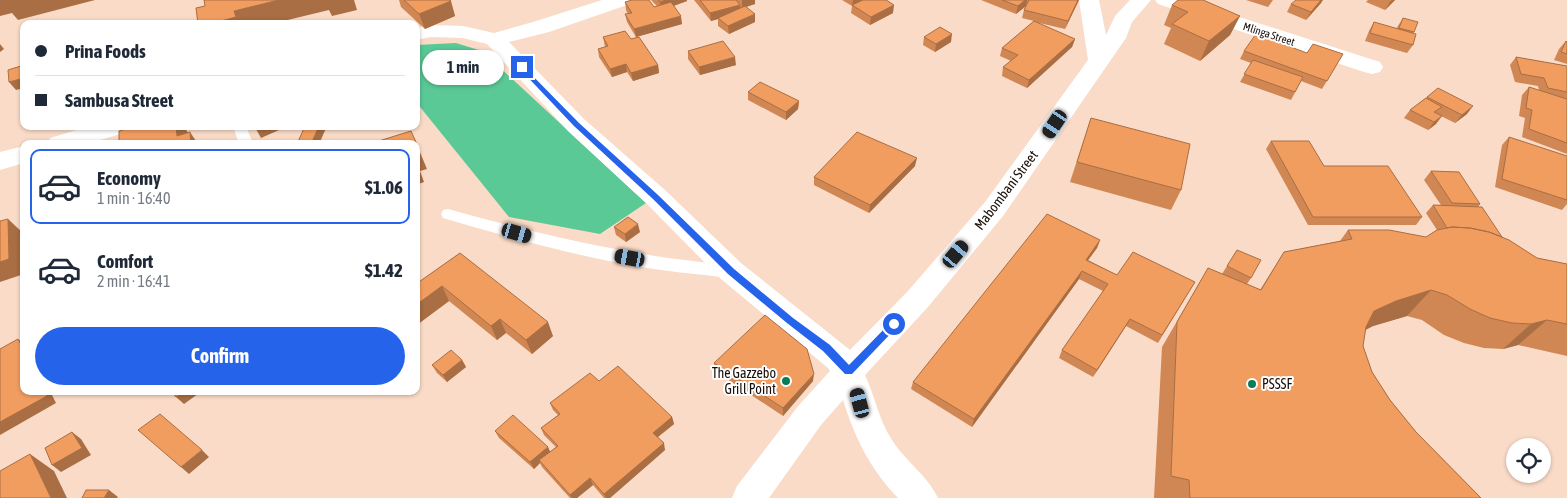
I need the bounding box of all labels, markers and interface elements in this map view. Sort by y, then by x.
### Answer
street label: Mlinga Street [1242,20,1296,48]
text: Prina Foods [65,40,146,62]
callout: 1 min [422,50,504,84]
route end [511,56,533,78]
text: 1 min [447,58,479,76]
text: Sambusa Street [65,89,174,111]
car [1040,107,1069,141]
street label: Mabombani Street [971,147,1041,233]
icon: car [37,164,82,209]
text: Economy [97,167,161,189]
text: $1.06 [365,176,403,198]
text: 1 min · 16:40 [97,189,170,207]
car [500,222,533,244]
car [940,238,971,270]
icon: car [37,247,82,292]
car [613,248,646,268]
text: Comfort [97,250,153,272]
text: $1.42 [365,259,403,281]
text: 2 min · 16:41 [97,272,170,290]
route start [883,313,905,335]
button: Confirm [35,327,405,385]
place label: The Gazzebo Grill Point [712,365,776,397]
marker: The Gazzebo Grill Point [780,375,792,387]
place label: PSSSF [1262,376,1292,392]
marker: PSSSF [1246,378,1258,390]
car [848,387,871,419]
map controls [1506,438,1551,483]
button: locate [1506,438,1551,483]

